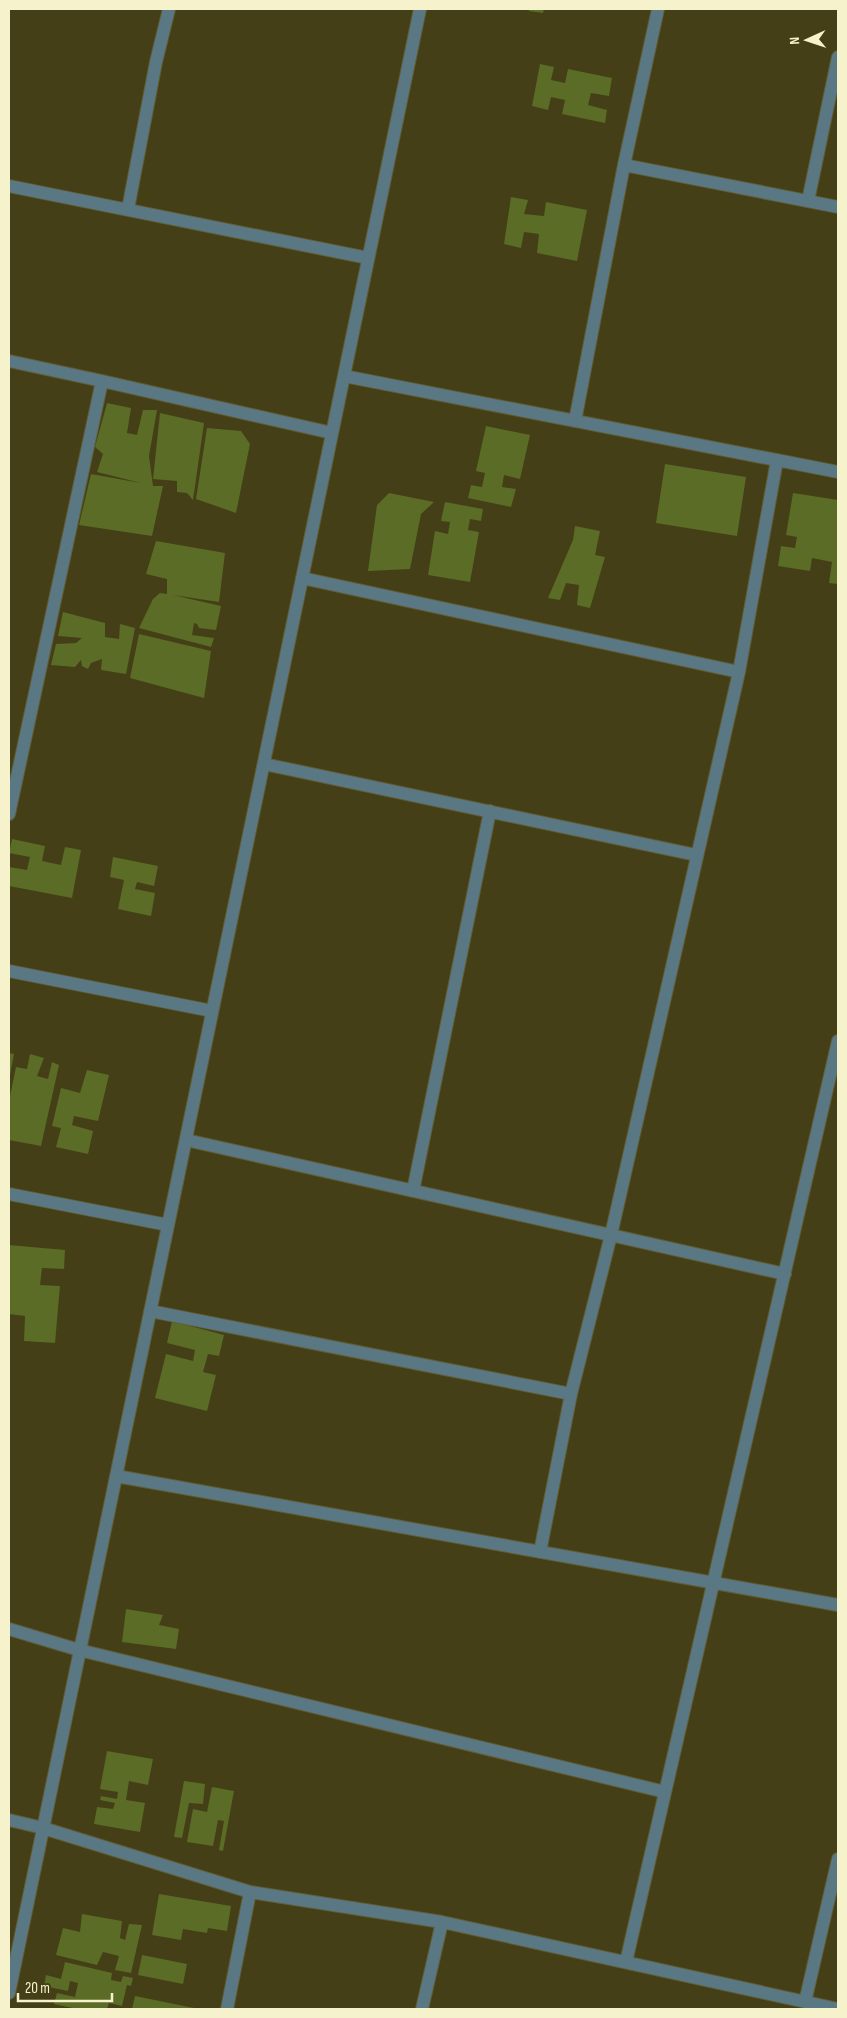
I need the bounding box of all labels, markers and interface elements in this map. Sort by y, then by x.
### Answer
north arrow [782,15,832,65]
text: N [786,36,803,45]
scale bar [18,1970,111,2002]
text: 20 m [25,1979,50,1998]

